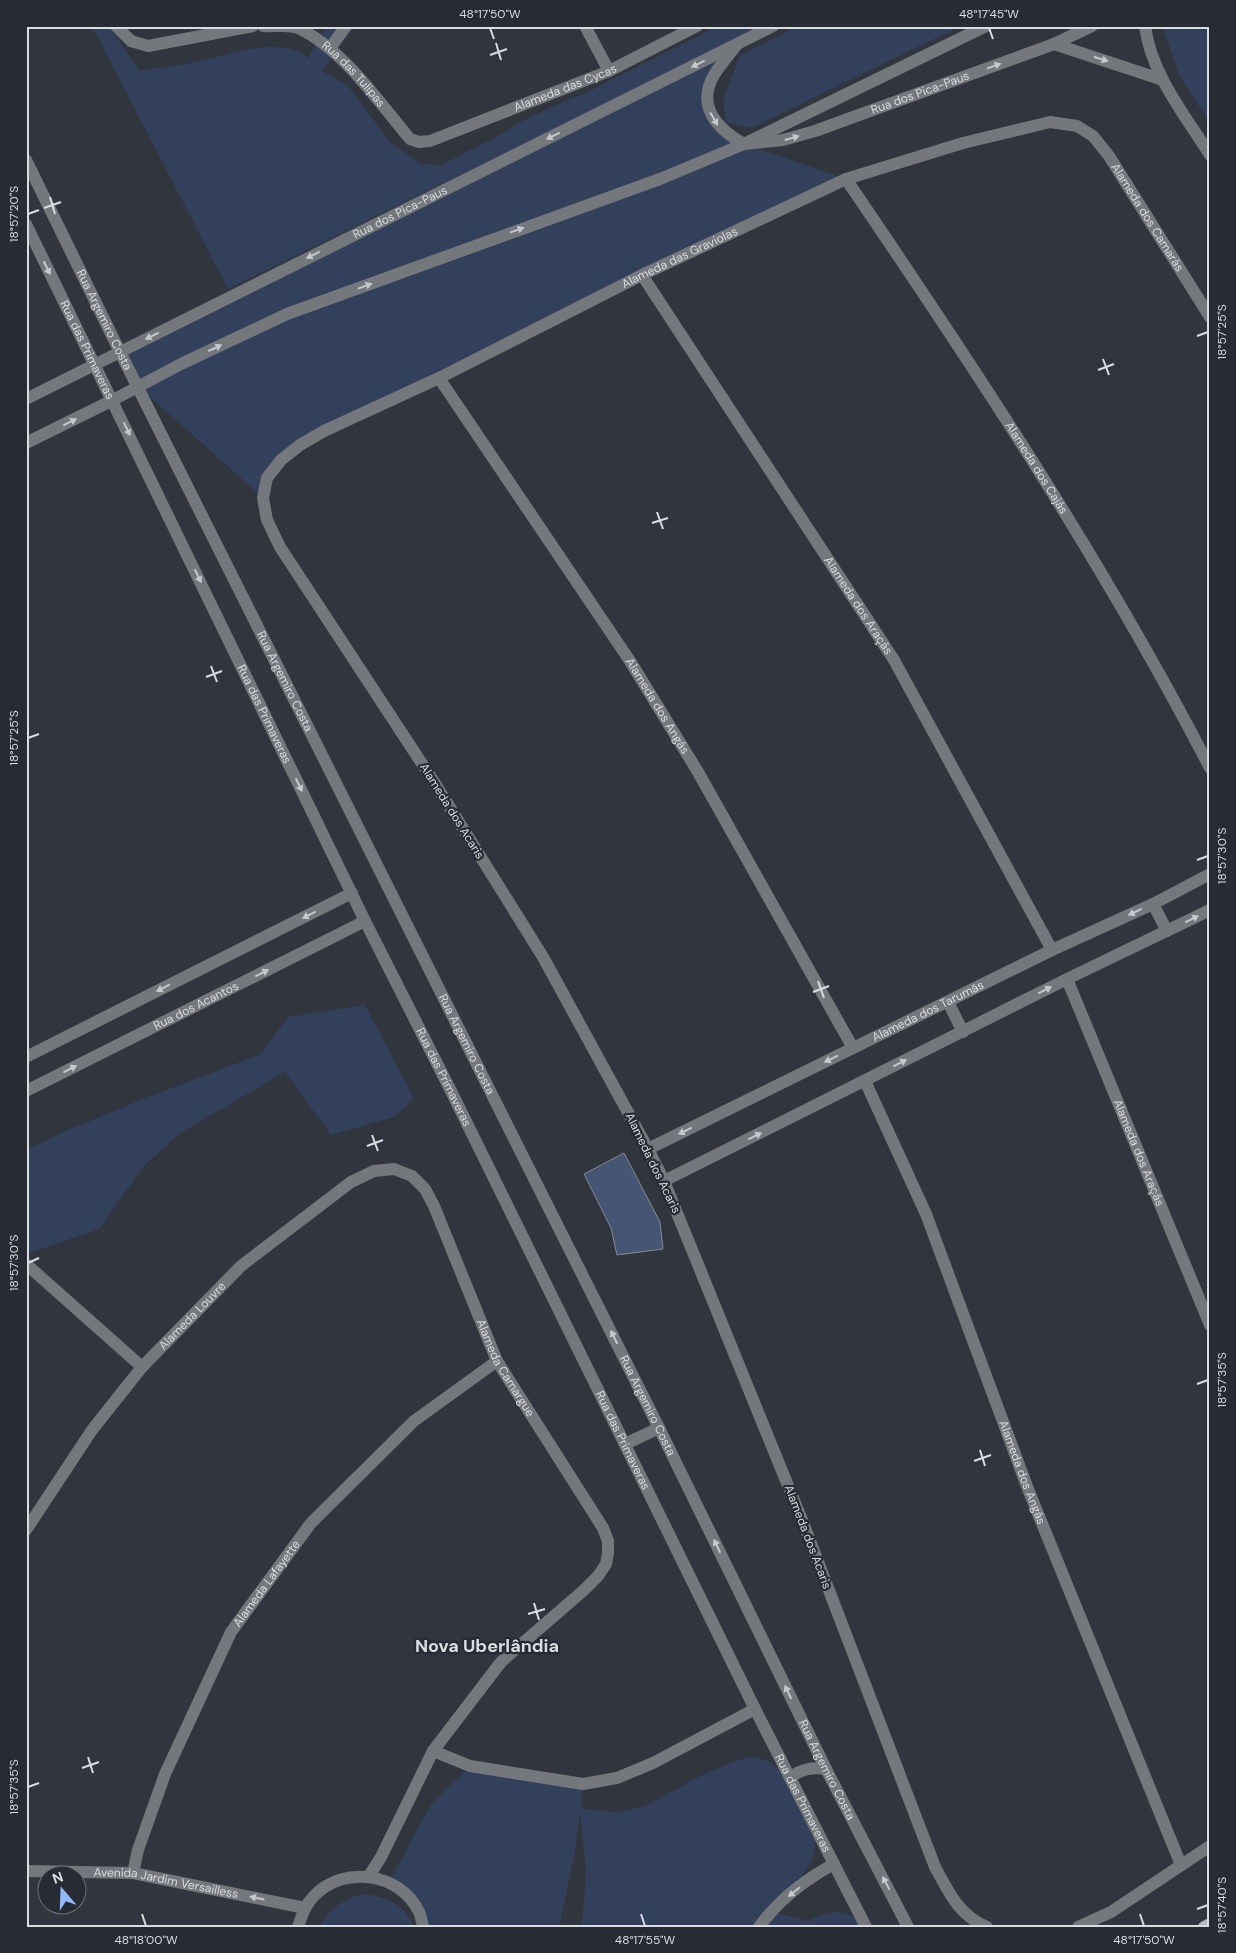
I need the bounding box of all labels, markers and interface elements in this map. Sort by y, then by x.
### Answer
text: 48°17'50"W [459,6,521,22]
text: 48°17'45"W [959,6,1019,22]
street label: Rua das Tulipas [318,37,389,110]
one-way arrow [1094,56,1109,64]
one-way arrow [691,59,706,68]
street label: Alameda das Cycas [511,60,620,115]
one-way arrow [987,62,1002,69]
street label: Rua dos Pica-Paus [869,68,971,118]
one-way arrow [710,111,718,126]
one-way arrow [546,132,560,140]
one-way arrow [784,133,799,141]
street label: Alameda dos Camarás [1107,160,1188,275]
street label: Rua dos Pica-Paus [350,182,450,243]
text: 18°57'20"S [6,186,22,242]
street label: Alameda das Graviolas [619,223,740,292]
one-way arrow [510,226,525,233]
one-way arrow [306,251,321,259]
one-way arrow [44,261,52,275]
street label: Rua Argemiro Costa [73,267,136,373]
one-way arrow [357,282,372,289]
street label: Rua das Primaveras [56,298,118,402]
text: 18°57'25"S [1214,304,1230,360]
one-way arrow [145,331,160,340]
one-way arrow [208,343,222,351]
one-way arrow [63,417,77,425]
street label: Alameda dos Cajás [1001,418,1072,517]
one-way arrow [123,422,131,437]
street label: Alameda dos Araçás [820,553,896,658]
one-way arrow [194,569,202,583]
street label: Rua Argemiro Costa [253,628,317,734]
street label: Alameda dos Angás [622,655,693,757]
street label: Rua das Primaveras [234,662,295,766]
text: 18°57'25"S [6,710,22,766]
street label: Alameda dos Acaris [416,760,488,862]
one-way arrow [296,778,304,792]
text: 18°57'30"S [1214,828,1230,884]
one-way arrow [1128,908,1142,916]
one-way arrow [301,911,316,919]
one-way arrow [1184,915,1199,923]
one-way arrow [255,969,269,977]
street label: Alameda dos Tarumãs [869,977,987,1045]
street label: Rua dos Acantos [151,978,241,1034]
one-way arrow [156,984,171,992]
one-way arrow [1038,986,1053,994]
street label: Rua Argemiro Costa [435,991,499,1097]
street label: Rua das Primaveras [412,1025,475,1129]
one-way arrow [824,1055,838,1063]
one-way arrow [893,1059,908,1067]
one-way arrow [63,1065,77,1073]
street label: Alameda dos Araçás [1110,1097,1168,1209]
street label: Alameda dos Acaris [622,1110,684,1216]
one-way arrow [678,1126,693,1135]
one-way arrow [748,1132,762,1140]
text: 18°57'30"S [6,1235,22,1291]
street label: Alameda Louvre [155,1278,229,1353]
street label: Alameda Camargue [473,1317,538,1420]
one-way arrow [610,1330,618,1344]
text: 18°57'35"S [1214,1352,1230,1408]
street label: Rua Argemiro Costa [616,1353,679,1458]
street label: Rua das Primaveras [592,1388,654,1493]
street label: Alameda dos Angás [995,1418,1049,1527]
street label: Alameda dos Acaris [781,1483,835,1591]
street label: Alameda Lafayette [229,1537,304,1630]
one-way arrow [713,1539,721,1553]
district label: Nova Uberlândia [415,1634,559,1658]
one-way arrow [784,1685,792,1699]
street label: Rua Argemiro Costa [795,1717,859,1823]
street label: Rua das Primaveras [771,1751,835,1855]
text: 18°57'35"S [6,1759,22,1815]
street label: Avenida Jardim Versailless [94,1864,240,1902]
north arrow [38,1866,88,1916]
text: N [50,1868,66,1888]
one-way arrow [882,1876,890,1891]
text: 18°57'40"S [1214,1877,1230,1933]
one-way arrow [788,1886,801,1897]
one-way arrow [249,1893,265,1901]
text: 48°18'00"W [114,1932,178,1948]
text: 48°17'55"W [615,1932,676,1948]
text: 48°17'50"W [1113,1932,1175,1948]

